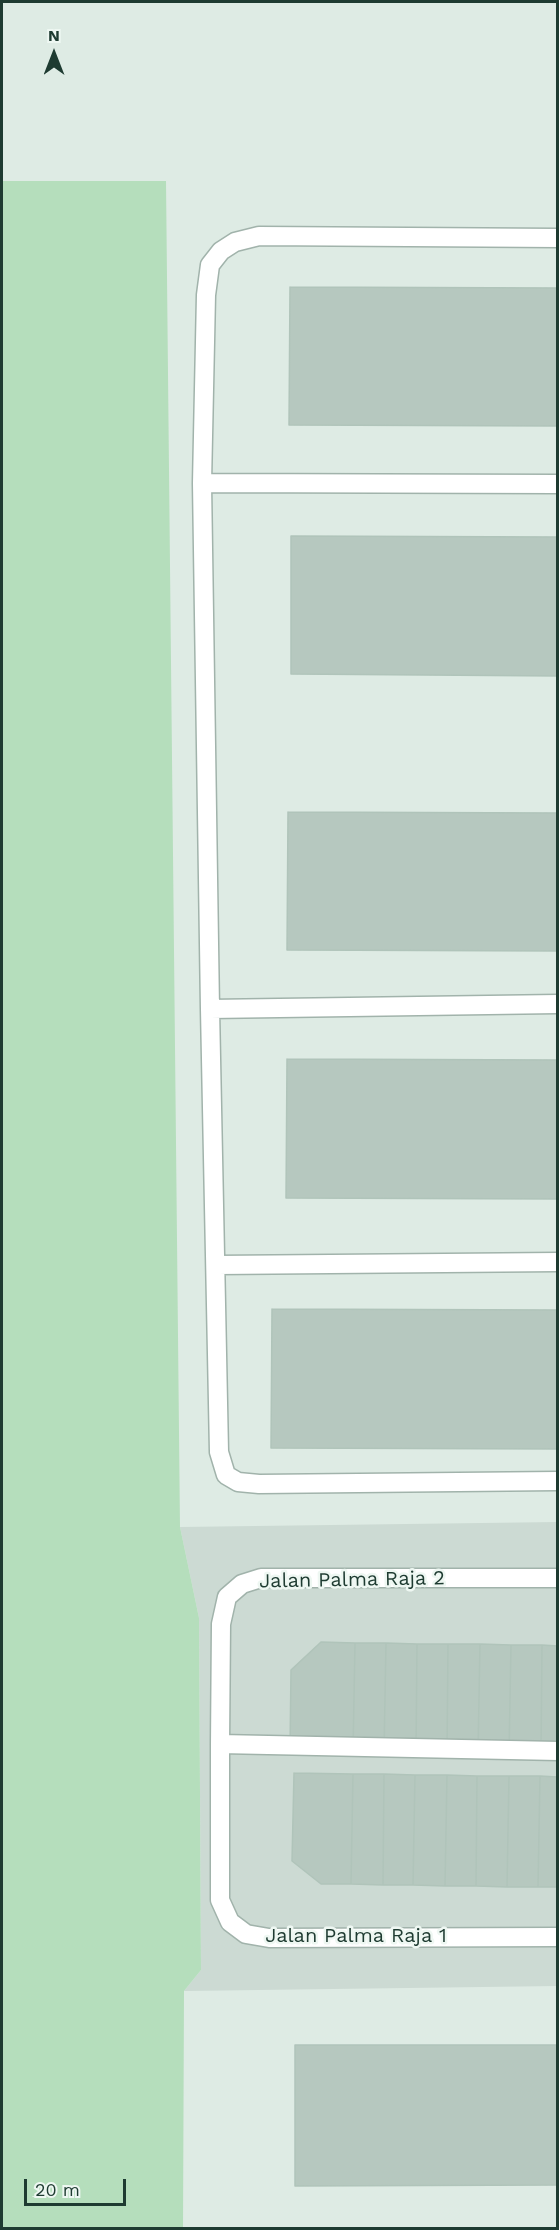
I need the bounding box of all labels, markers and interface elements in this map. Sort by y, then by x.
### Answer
north arrow [24,24,84,84]
text: N [48,26,60,45]
street label: Jalan Palma Raja 2 [259,1566,445,1594]
street label: Jalan Palma Raja 1 [265,1924,447,1948]
scale bar [27,2167,129,2205]
text: 20 m [35,2179,80,2200]

